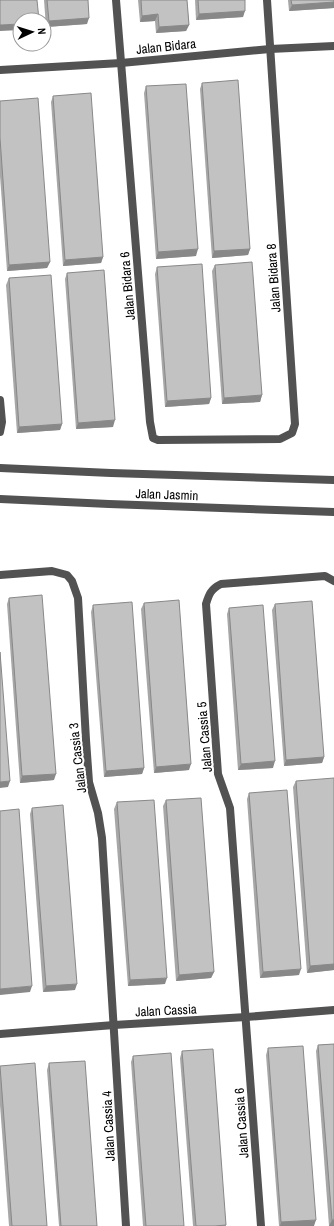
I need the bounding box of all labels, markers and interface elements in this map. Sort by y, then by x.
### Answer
north arrow [12,12,52,52]
text: N [35,28,49,35]
street label: Jalan Bidara [135,35,197,58]
street label: Jalan Bidara 8 [263,243,284,313]
street label: Jalan Bidara 6 [116,251,139,321]
street label: Jalan Jasmin [135,485,199,504]
street label: Jalan Cassia 5 [193,701,216,773]
street label: Jalan Cassia 3 [65,722,90,794]
street label: Jalan Cassia [135,1000,197,1021]
street label: Jalan Cassia 6 [231,1087,252,1159]
street label: Jalan Cassia 4 [98,1090,119,1162]

